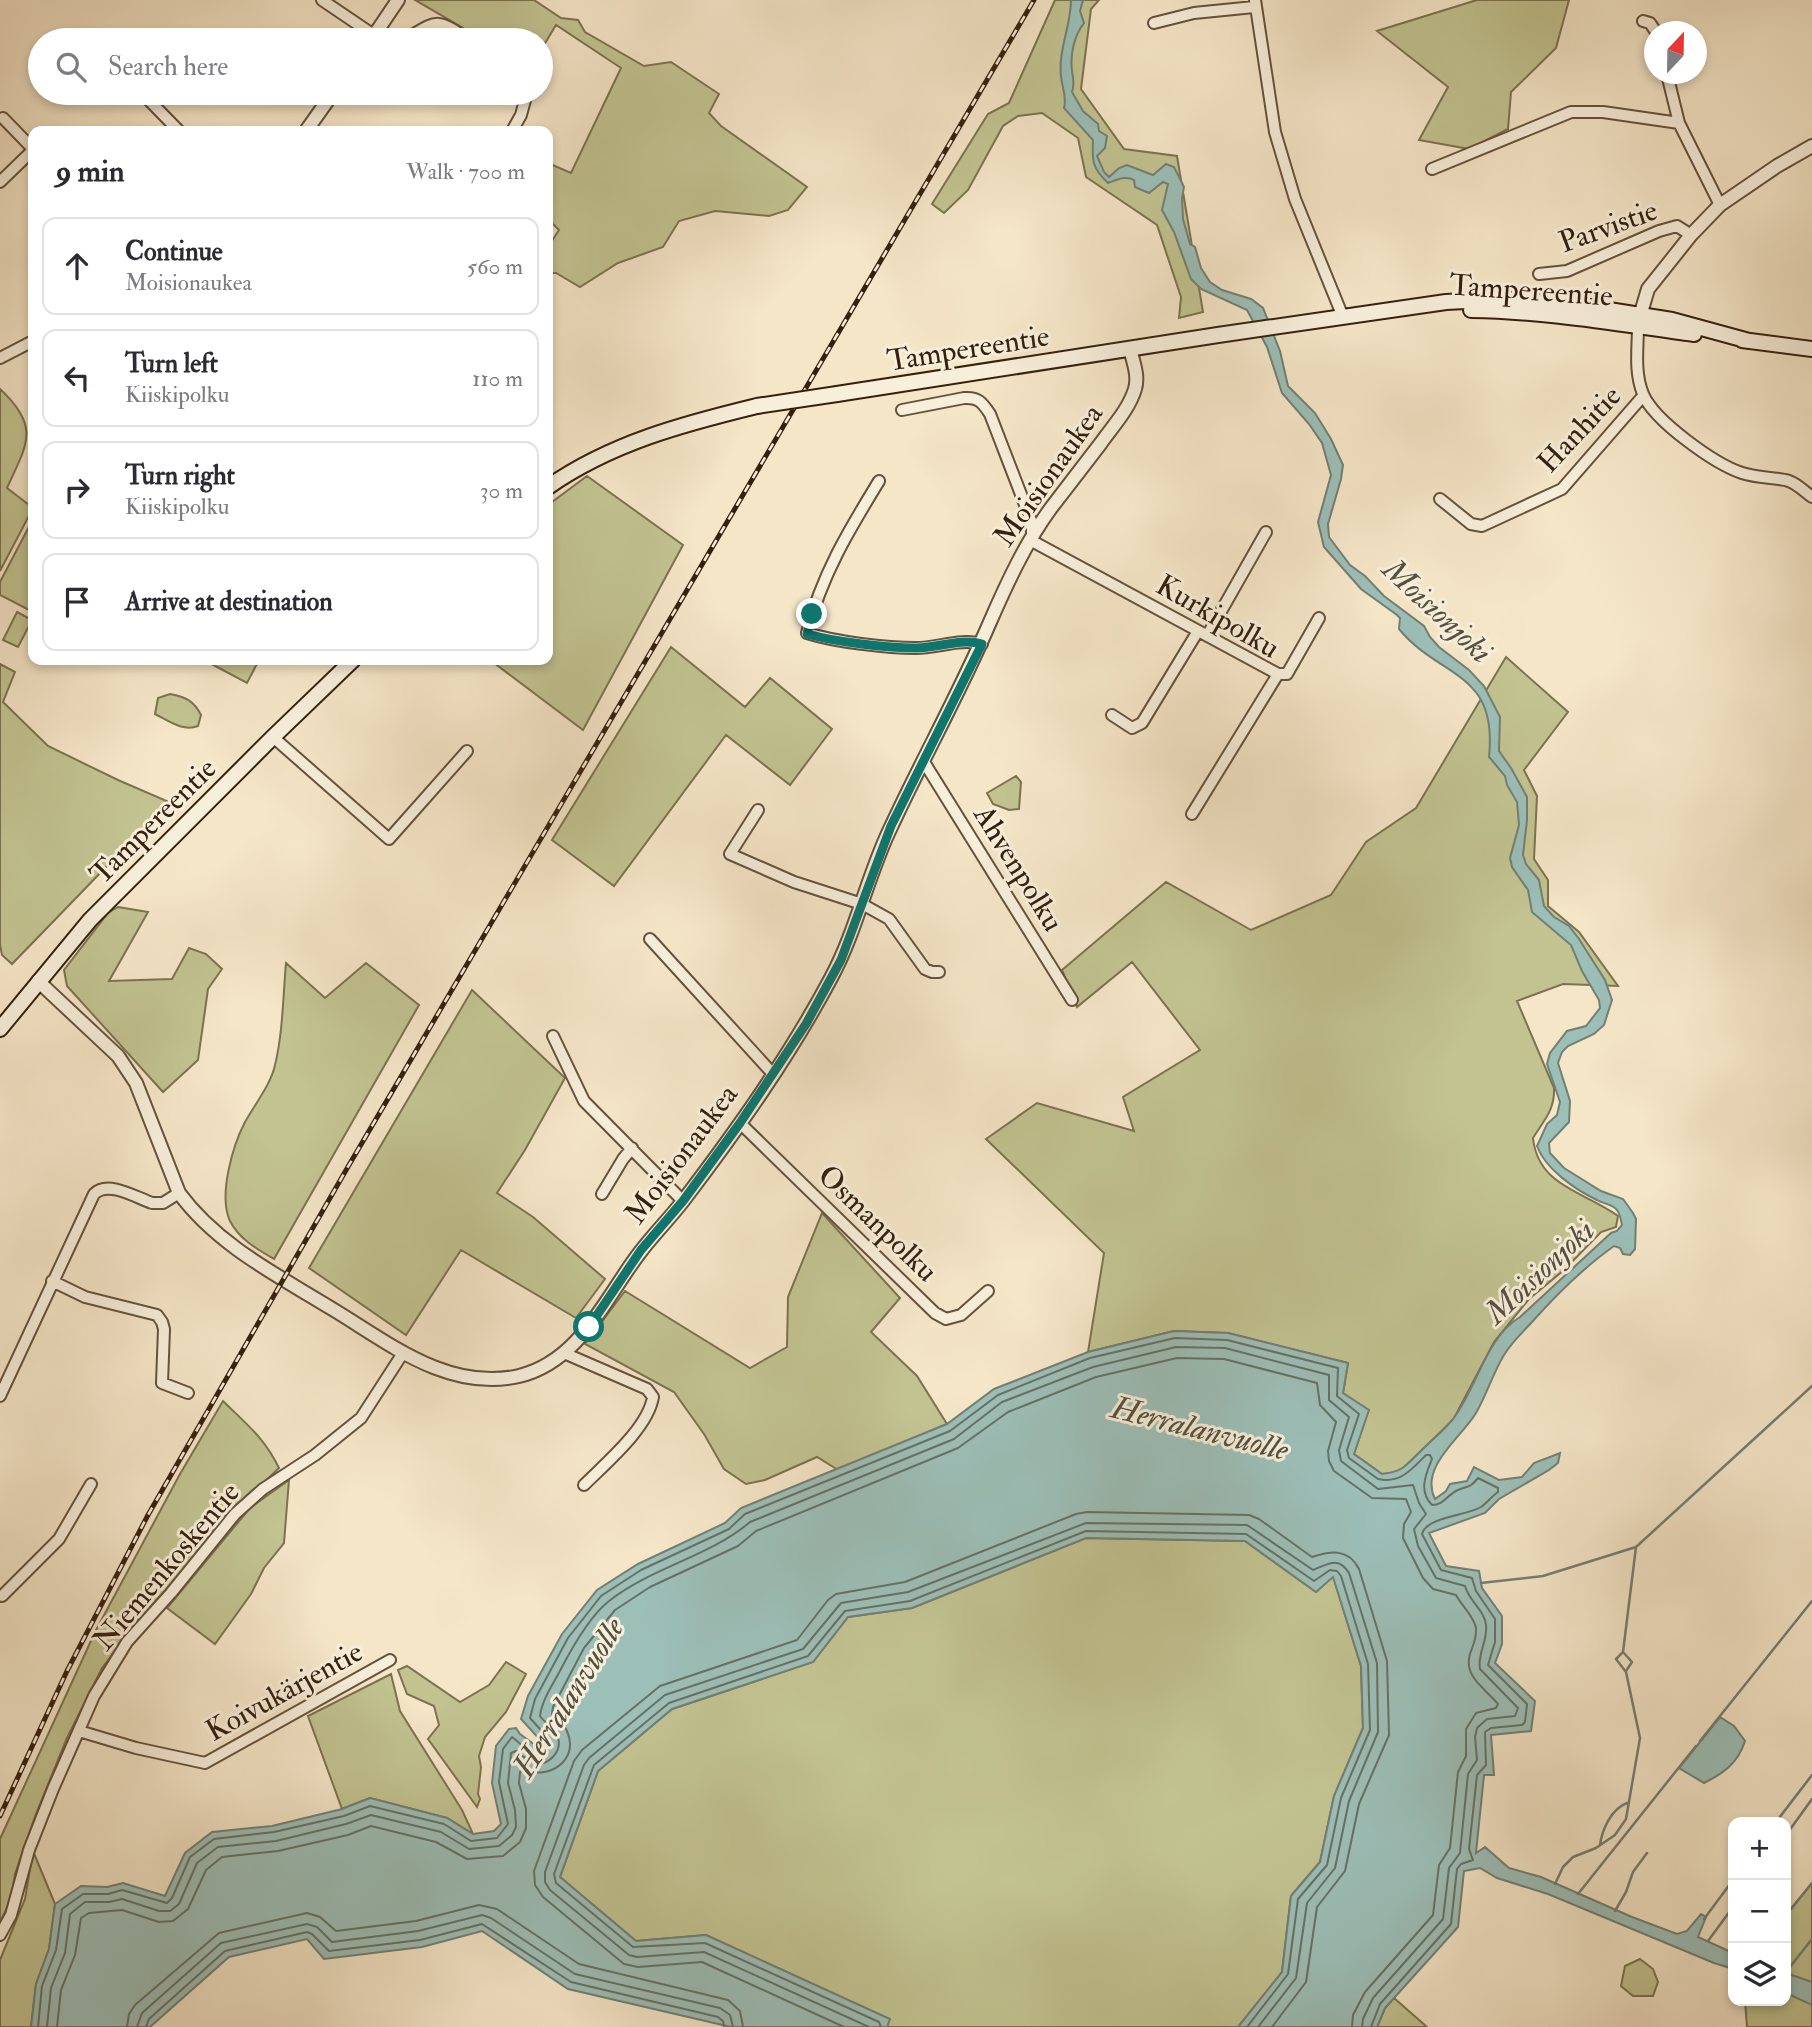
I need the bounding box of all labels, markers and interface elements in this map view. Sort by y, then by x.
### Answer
north arrow [1644,21,1707,84]
search box [28,28,553,105]
icon: search [52,48,90,86]
text: Search here [108,51,228,83]
text: 9 min [56,153,124,190]
text: Walk · 700 m [406,157,525,186]
street label: Parvistie [1554,192,1662,261]
text: Continue [125,236,223,268]
icon: ahead [58,247,96,285]
text: 560 m [467,252,523,281]
street label: Tampereentie [1448,266,1614,315]
text: Moisionaukea [125,268,252,297]
street label: Tampereentie [884,317,1052,380]
text: Turn left [125,348,218,380]
icon: left [58,359,96,397]
text: 110 m [472,364,523,393]
street label: Hanhitie [1530,378,1629,481]
text: Kiiskipolku [125,380,230,409]
street label: Moisionaukea [986,396,1111,554]
text: Turn right [125,460,235,492]
icon: right [58,471,96,509]
text: 30 m [480,476,523,505]
text: Kiiskipolku [125,492,230,521]
water label: Moisionjoki [1372,548,1501,672]
street label: Kurkipolku [1150,566,1286,666]
icon: arrive [58,583,96,621]
text: Arrive at destination [125,586,333,618]
route end [796,598,827,629]
street label: Tampereentie [82,750,224,892]
street label: Ahvenpolku [965,798,1072,938]
street label: Moisionaukea [617,1077,746,1232]
street label: Osmanpolku [810,1157,945,1290]
water label: Moisionjoki [1475,1211,1603,1334]
route start [573,1311,604,1342]
water label: Herralanvuolle [1105,1387,1293,1470]
street label: Niemenkoskentie [85,1475,248,1658]
water label: Herralanvuolle [503,1610,634,1787]
street label: Koivukärjentie [199,1633,369,1750]
map controls [1728,1817,1791,2006]
button: + [1728,1817,1791,1880]
button: − [1728,1880,1791,1943]
button: layers [1728,1943,1791,2006]

